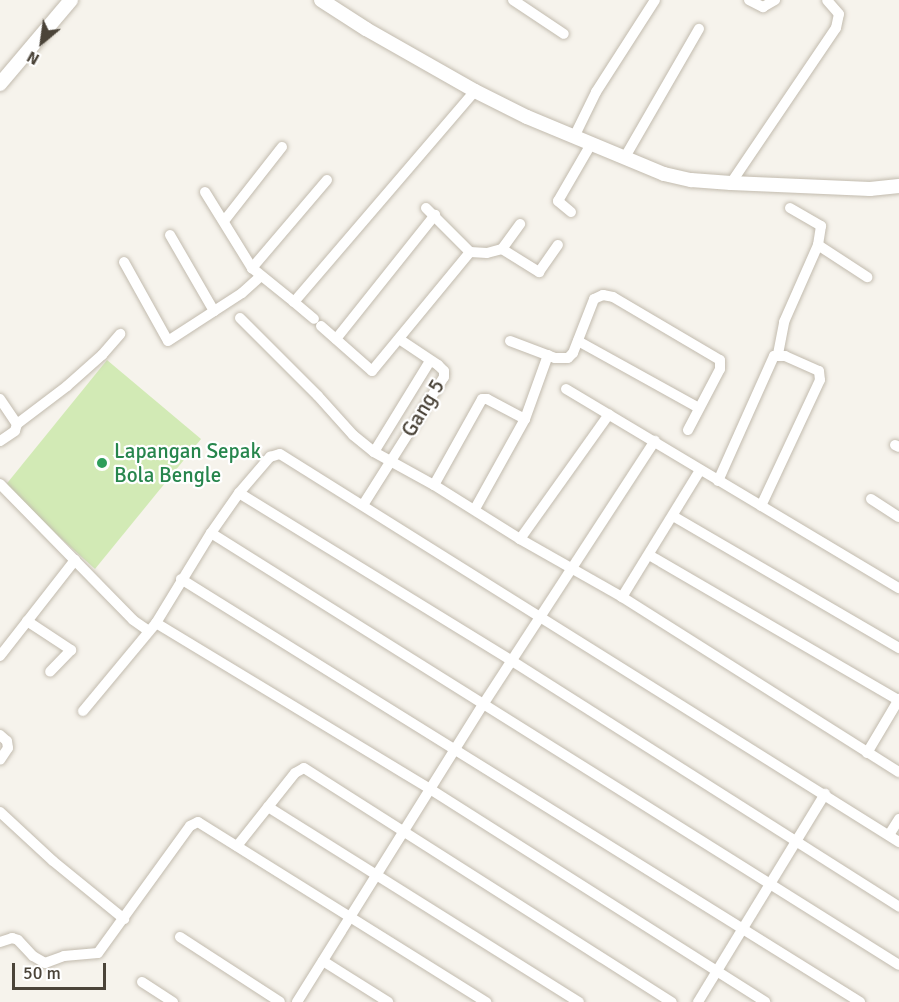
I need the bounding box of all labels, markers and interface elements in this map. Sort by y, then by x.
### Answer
north arrow [12,12,72,72]
text: N [24,46,43,69]
street label: Gang 5 [396,375,450,441]
place label: Lapangan Sepak Bola Bengle [114,438,261,488]
marker: Lapangan Sepak Bola Bengle [95,456,109,470]
scale bar [15,951,110,989]
text: 50 m [23,962,61,984]

